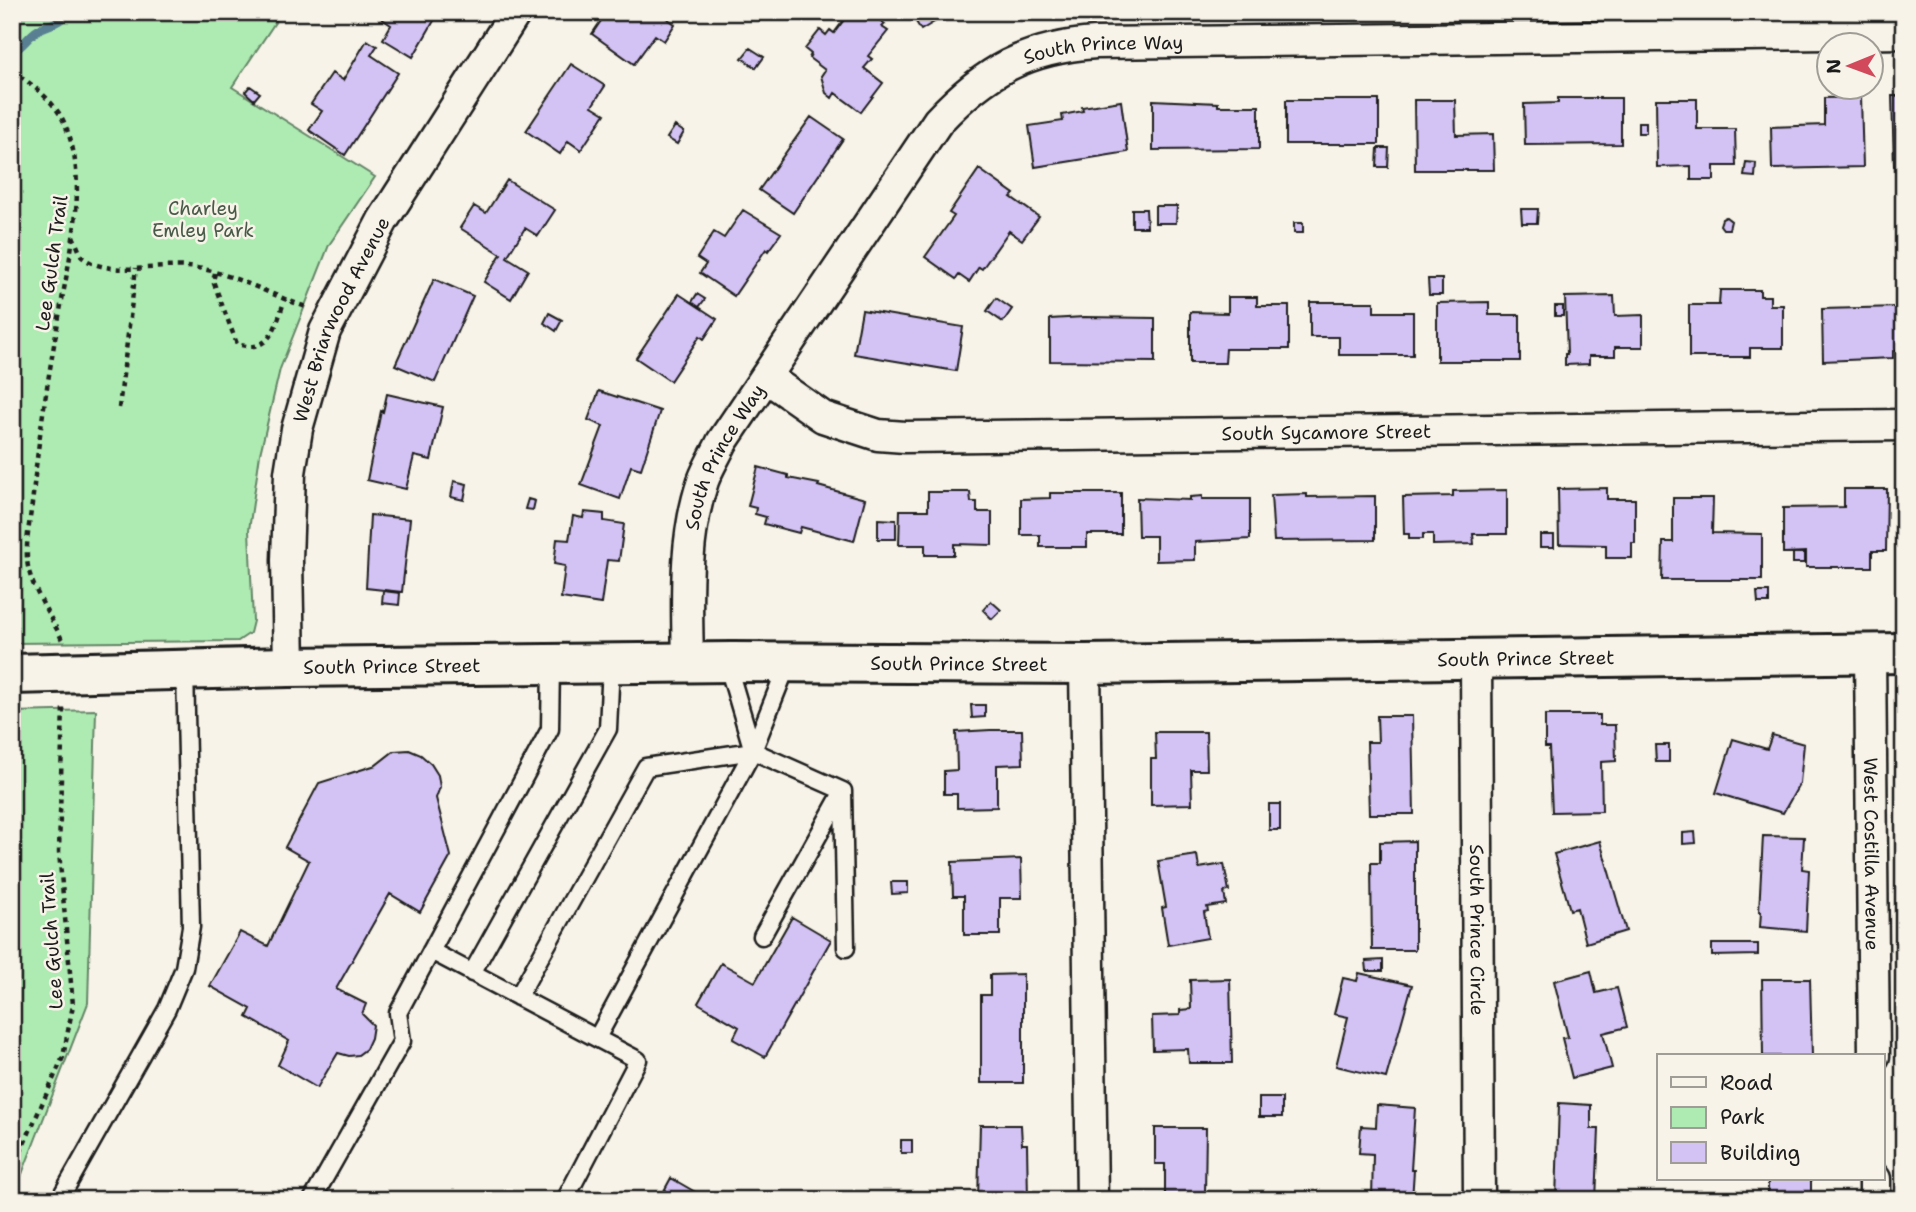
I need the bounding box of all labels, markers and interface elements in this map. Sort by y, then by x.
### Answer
street label: South Prince Way [1020,30,1184,70]
north arrow [1814,32,1884,102]
text: N [1821,59,1846,74]
street label: Lee Gulch Trail [30,193,73,333]
park label: Charley Emley Park [152,196,254,243]
street label: West Briarwood Avenue [288,213,395,425]
street label: South Prince Way [680,379,771,532]
street label: South Sycamore Street [1221,419,1431,446]
street label: South Prince Street [1437,645,1615,672]
street label: South Prince Street [870,651,1048,677]
street label: South Prince Street [303,653,481,680]
street label: West Costilla Avenue [1858,757,1885,951]
street label: South Prince Circle [1464,844,1490,1016]
street label: Lee Gulch Trail [34,871,69,1010]
legend [1657,1054,1884,1180]
text: Road [1720,1069,1773,1097]
text: Park [1720,1103,1765,1131]
text: Building [1720,1139,1800,1167]

